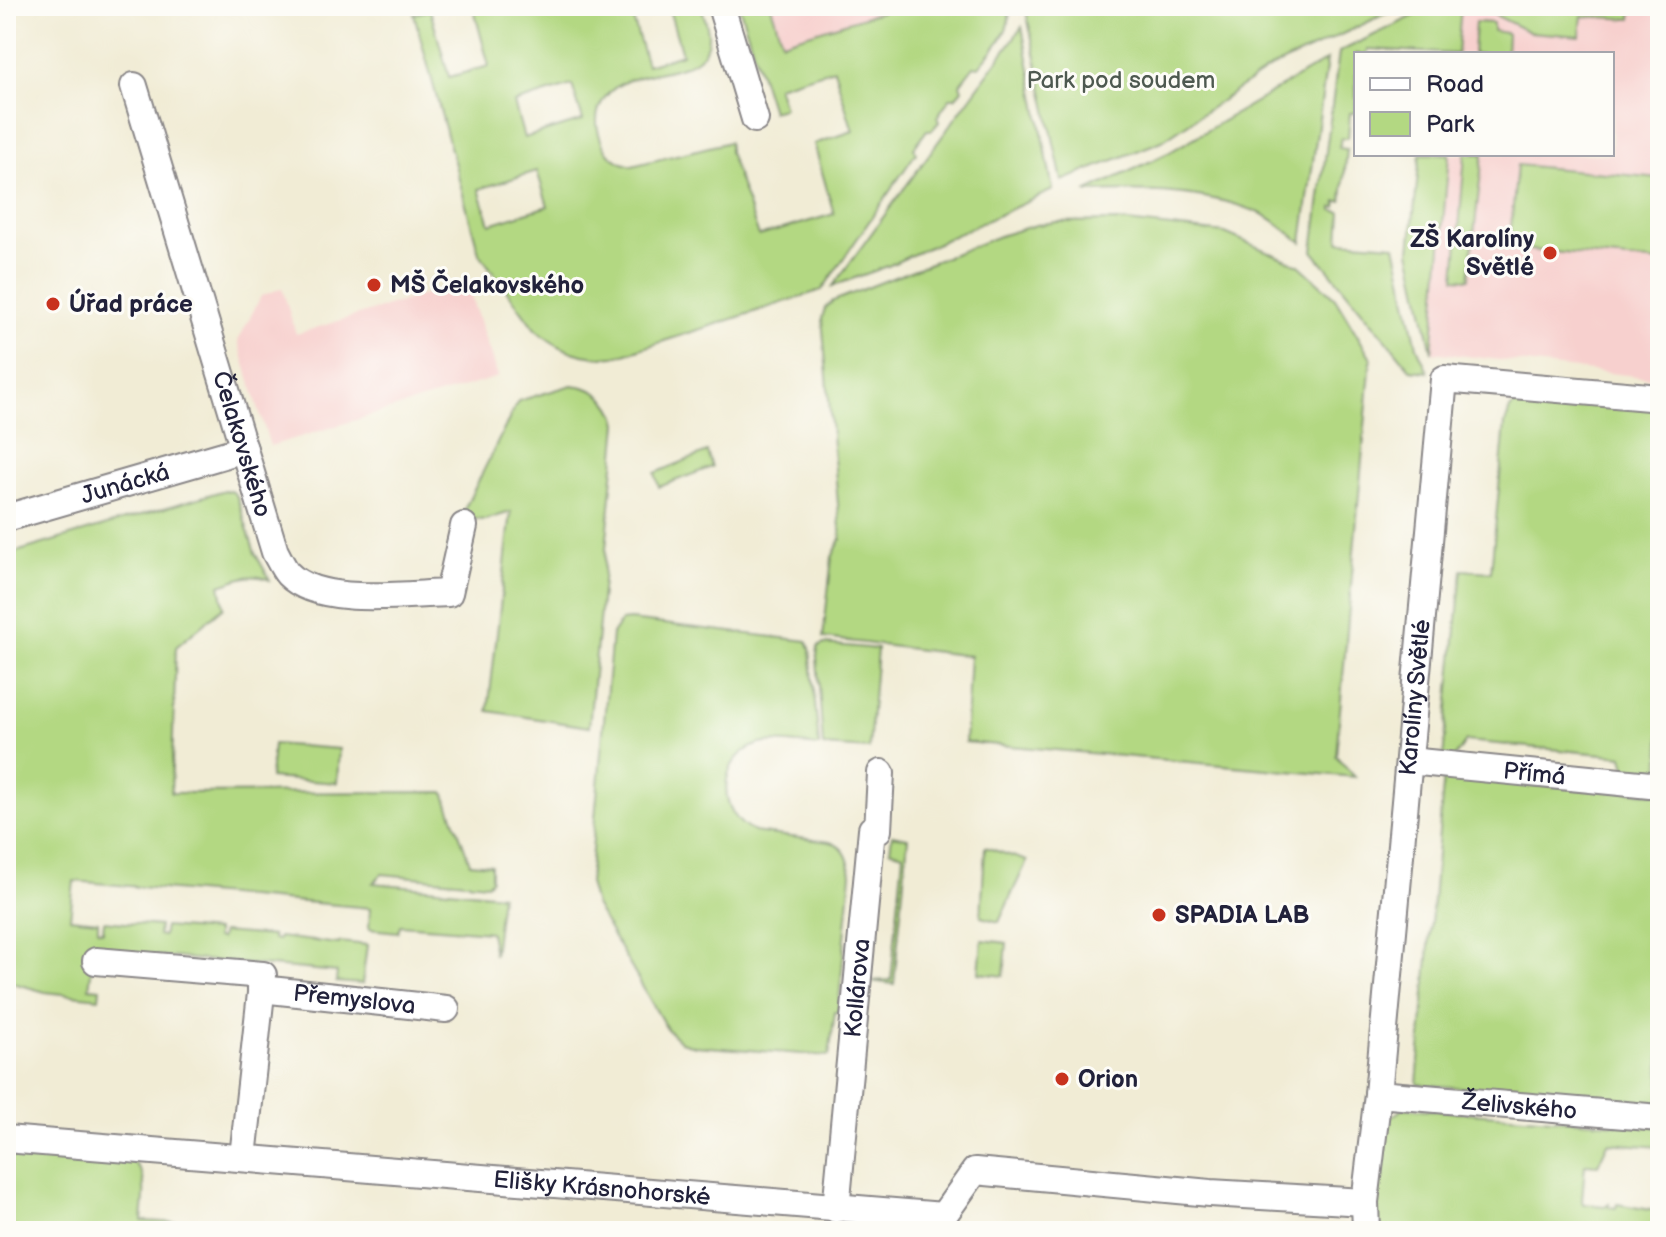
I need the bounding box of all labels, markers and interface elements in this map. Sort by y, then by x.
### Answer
legend [1354,52,1614,156]
park label: Park pod soudem [1027,66,1215,95]
text: Road [1426,70,1484,99]
text: Park [1426,110,1474,139]
place label: ZŠ Karolíny Světlé [1410,223,1534,282]
marker: ZŠ Karolíny Světlé [1541,244,1559,262]
place label: MŠ Čelakovského [390,269,584,300]
marker: MŠ Čelakovského [365,276,383,294]
place label: Úřad práce [69,288,193,319]
marker: Úřad práce [44,295,62,313]
street label: Čelakovského [206,367,278,521]
street label: Junácká [78,457,173,511]
street label: Karolíny Světlé [1393,618,1437,777]
street label: Přímá [1502,756,1567,792]
place label: SPADIA LAB [1175,901,1309,930]
marker: SPADIA LAB [1150,906,1168,924]
street label: Kollárova [838,937,877,1039]
street label: Přemyslova [292,979,417,1021]
place label: Orion [1078,1065,1138,1094]
marker: Orion [1053,1070,1071,1088]
street label: Želivského [1460,1086,1578,1126]
street label: Elišky Krásnohorské [492,1165,712,1212]

